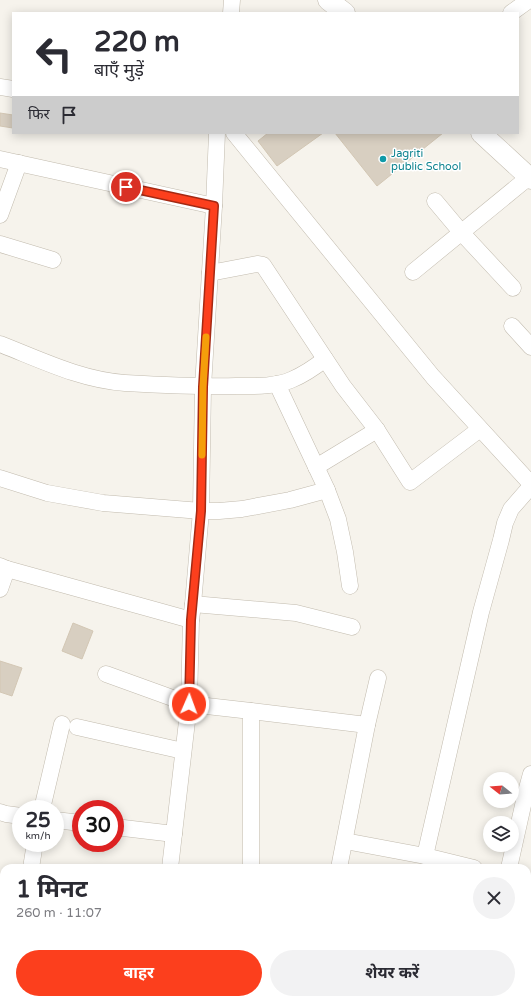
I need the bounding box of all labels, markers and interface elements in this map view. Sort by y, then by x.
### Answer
text: 220 m [94,25,180,59]
icon: left [28,28,80,80]
text: बाएँ मुड़ें [94,59,144,81]
icon: arrive [58,104,80,126]
text: फिर [28,105,50,123]
place label: Jagriti public School [391,147,461,173]
marker: Jagriti public School [378,154,388,164]
pin [109,170,143,204]
icon: arrive [115,176,137,198]
position arrow [168,683,210,725]
north arrow [483,772,519,808]
map controls [483,772,519,852]
speed limit sign: 30 [72,800,124,852]
text: 25 [25,809,51,833]
button: layers [483,816,519,852]
text: km/h [25,830,51,842]
text: 1 मिनट [16,875,88,904]
button: close [473,877,515,919]
text: 260 m · 11:07 [16,905,102,921]
button: बाहर [16,950,262,996]
button: शेयर करें [270,950,515,996]

